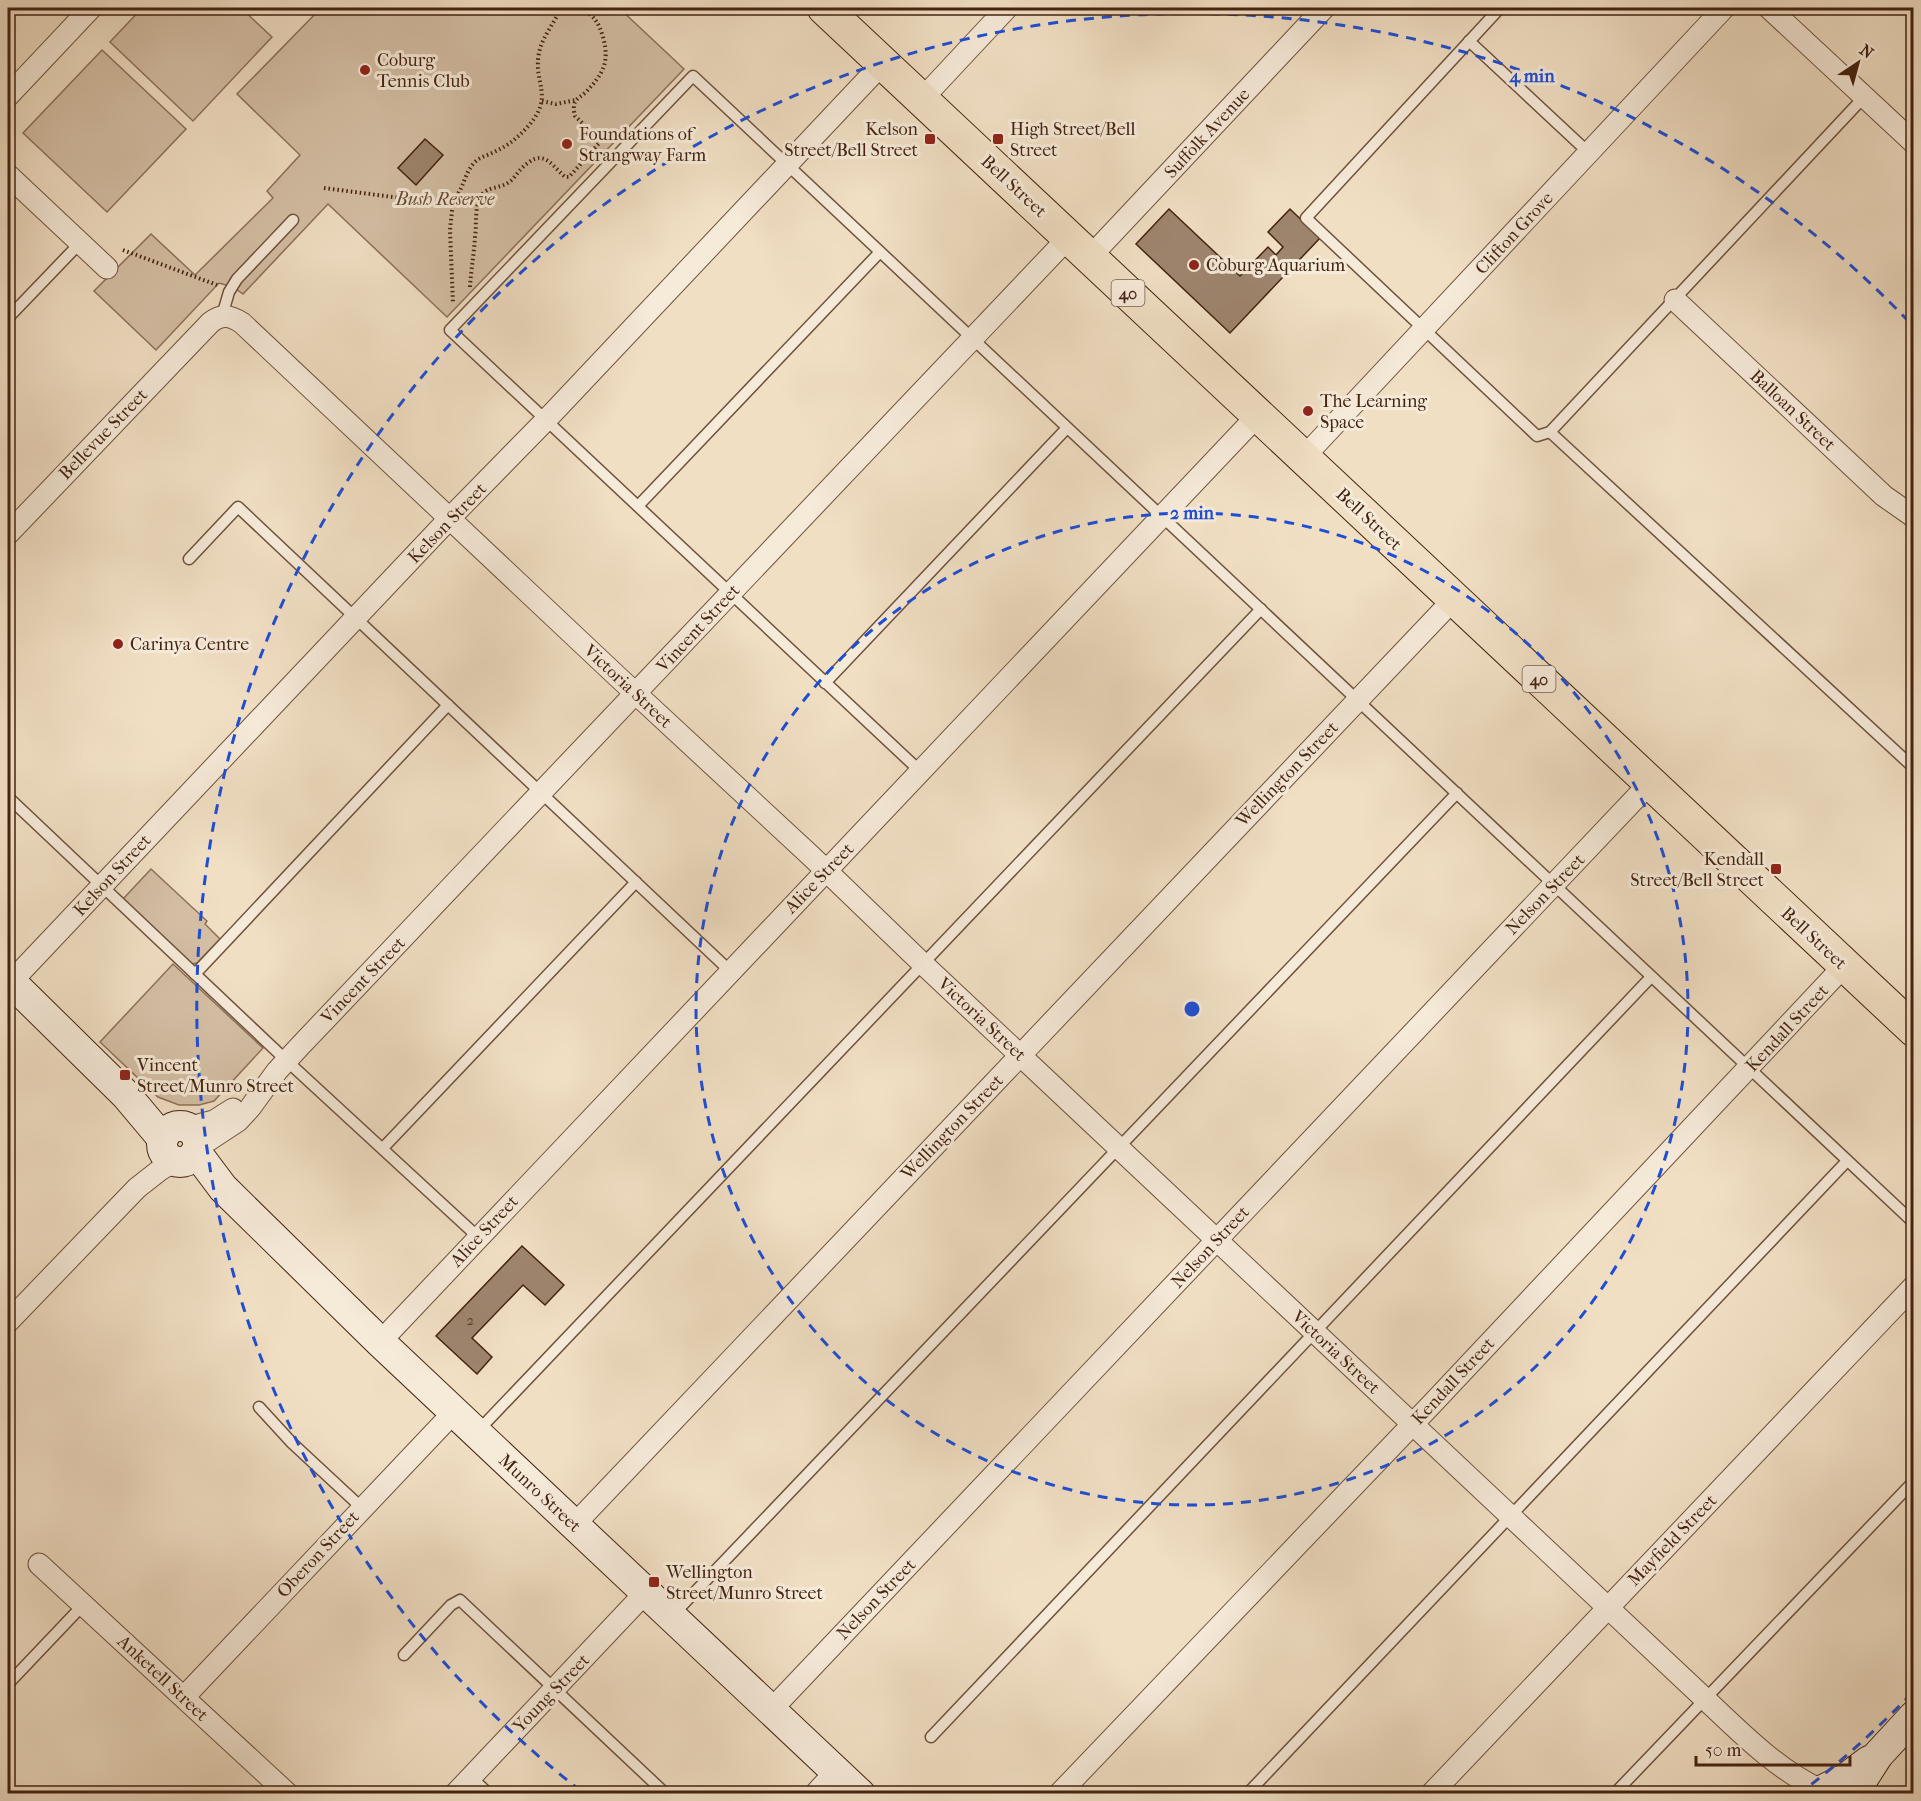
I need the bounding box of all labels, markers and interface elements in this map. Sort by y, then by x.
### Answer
north arrow [1828,33,1888,93]
text: N [1856,40,1878,63]
place label: Coburg Tennis Club [377,50,470,92]
marker: Coburg Tennis Club [358,63,372,77]
text: 4 min [1508,66,1555,87]
street label: Suffolk Avenue [1160,84,1254,183]
place label: Kelson Street/Bell Street [784,119,919,161]
place label: High Street/Bell Street [1010,119,1135,161]
place label: Foundations of Strangway Farm [579,124,706,166]
marker: Kelson Street/Bell Street [923,132,937,146]
marker: High Street/Bell Street [991,132,1005,146]
marker: Foundations of Strangway Farm [560,137,574,151]
street label: Bell Street [977,151,1051,222]
street label: Clifton Grove [1471,188,1558,279]
park label: Bush Reserve [395,189,495,210]
place label: Coburg Aquarium [1206,255,1345,276]
marker: Coburg Aquarium [1187,258,1201,272]
road number: 40 [1112,280,1144,306]
street label: Balloan Street [1746,365,1840,456]
street label: Bellevue Street [55,384,152,484]
place label: The Learning Space [1320,391,1427,433]
marker: The Learning Space [1301,404,1315,418]
street label: Kelson Street [404,478,491,568]
street label: Bell Street [1332,484,1406,555]
text: 2 min [1170,503,1214,524]
street label: Vincent Street [652,580,745,677]
place label: Carinya Centre [130,634,249,655]
marker: Carinya Centre [111,637,125,651]
street label: Victoria Street [578,640,677,733]
road number: 40 [1522,666,1556,692]
street label: Wellington Street [1231,717,1343,832]
street label: Kelson Street [69,830,156,921]
street label: Alice Street [780,838,859,919]
street label: Nelson Street [1501,849,1590,939]
place label: Kendall Street/Bell Street [1630,849,1765,891]
marker: Kendall Street/Bell Street [1769,862,1783,876]
street label: Bell Street [1777,903,1851,974]
street label: Vincent Street [316,932,410,1029]
street label: Victoria Street [932,973,1031,1066]
street label: Kendall Street [1742,980,1833,1076]
centre of rings [1182,999,1202,1019]
place label: Vincent Street/Munro Street [136,1055,294,1097]
marker: Vincent Street/Munro Street [118,1068,132,1082]
street label: Wellington Street [896,1070,1008,1185]
street label: Alice Street [445,1191,523,1272]
street label: Nelson Street [1167,1202,1254,1293]
street label: Victoria Street [1286,1306,1385,1399]
house number: 2 [466,1311,474,1329]
street label: Kendall Street [1408,1333,1499,1429]
street label: Munro Street [494,1450,586,1537]
street label: Mayfield Street [1623,1490,1722,1590]
street label: Oberon Street [273,1506,364,1602]
street label: Nelson Street [832,1554,921,1644]
place label: Wellington Street/Munro Street [665,1562,823,1604]
marker: Wellington Street/Munro Street [647,1575,661,1589]
street label: Anketell Street [112,1630,213,1726]
street label: Young Street [508,1649,594,1738]
scale bar [1696,1729,1850,1767]
text: 50 m [1705,1740,1742,1761]

